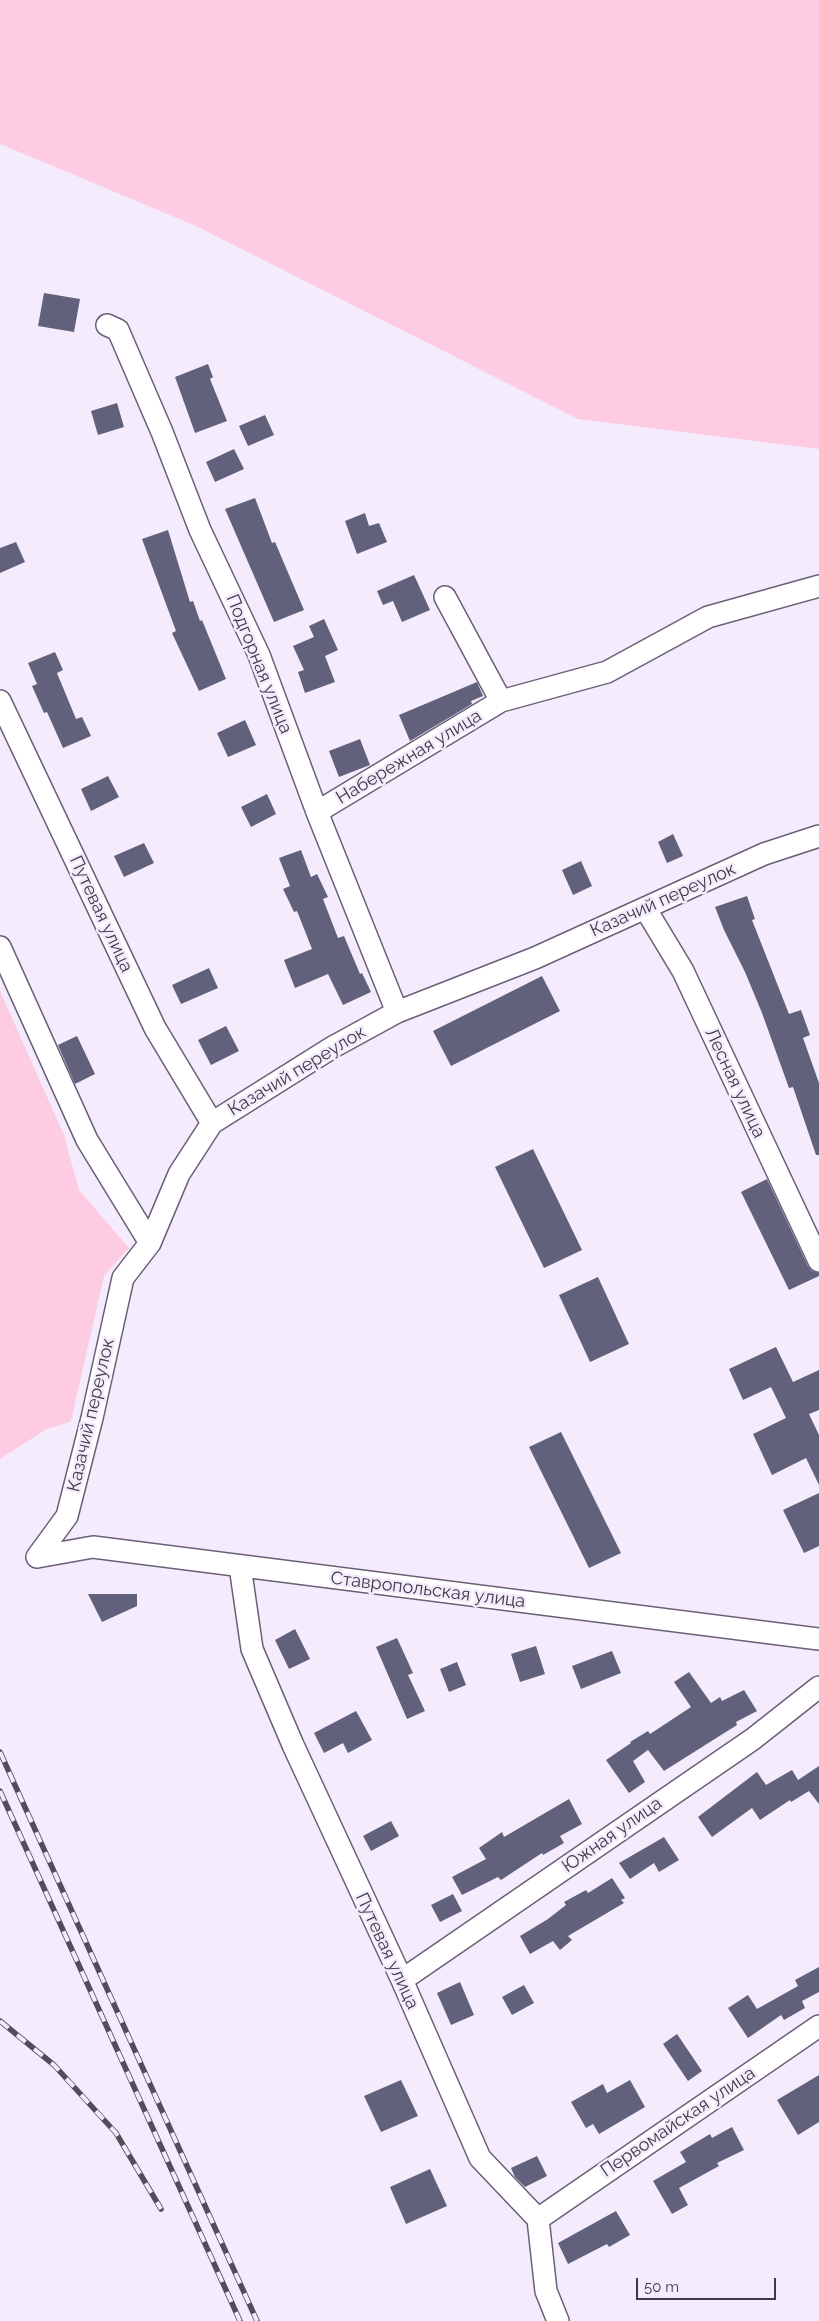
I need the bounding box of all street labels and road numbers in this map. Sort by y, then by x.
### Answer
street label: Подгорная улица [221,591,297,737]
street label: Набережная улица [332,705,486,809]
street label: Путевая улица [65,852,137,976]
street label: Казачий переулок [587,858,739,942]
street label: Казачий переулок [224,1021,370,1121]
street label: Лесная улица [700,1025,770,1141]
street label: Казачий переулок [63,1336,119,1494]
street label: Ставропольская улица [329,1567,527,1613]
street label: Южная улица [558,1793,666,1877]
street label: Путевая улица [351,1889,423,2013]
street label: Первомайская улица [597,2062,759,2182]

